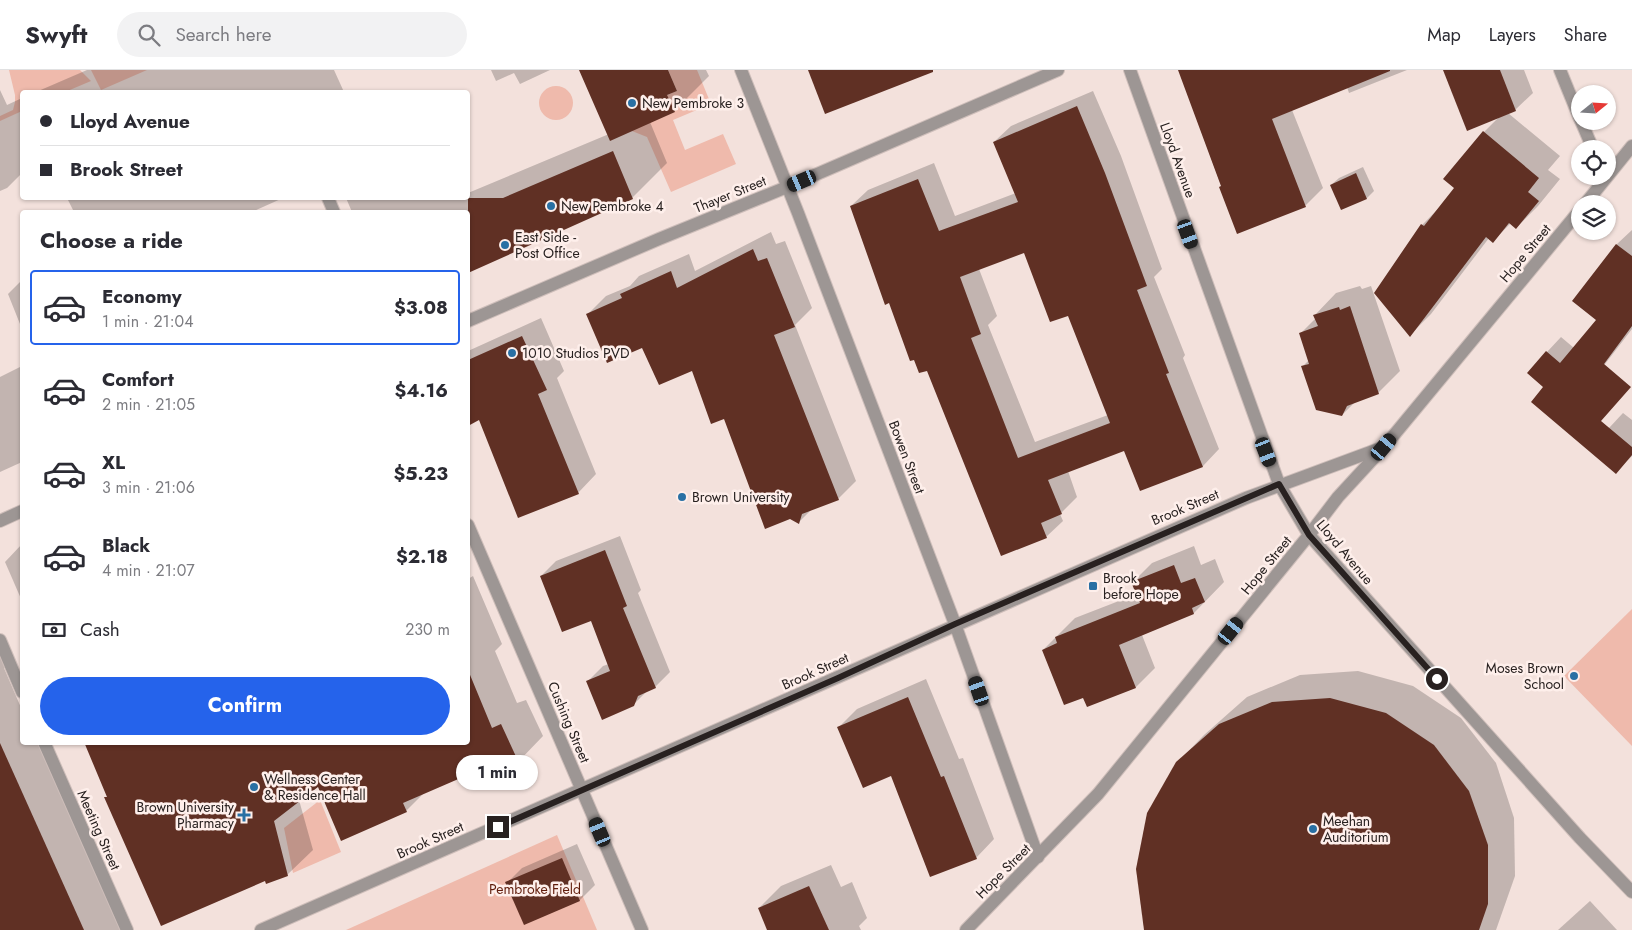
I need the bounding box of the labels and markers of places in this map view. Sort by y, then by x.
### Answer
place label: New Pembroke 3 [642,93,745,113]
marker: New Pembroke 3 [626,97,638,109]
place label: New Pembroke 4 [561,196,664,216]
marker: New Pembroke 4 [545,200,557,212]
place label: East Side - Post Office [515,227,580,263]
marker: East Side - Post Office [499,239,511,251]
place label: 1010 Studios PVD [522,343,630,363]
marker: 1010 Studios PVD [506,347,518,359]
place label: Brown University [692,487,790,507]
marker: Brown University [676,491,688,503]
place label: Brook before Hope [1103,568,1179,604]
marker: Brook before Hope [1087,580,1099,592]
place label: Moses Brown School [1486,658,1564,694]
marker: Moses Brown School [1568,670,1580,682]
place label: Wellness Center & Residence Hall [264,769,366,805]
marker: Wellness Center & Residence Hall [248,781,260,793]
place label: Brown University Pharmacy [137,797,235,833]
marker: Brown University Pharmacy [238,809,250,821]
place label: Meehan Auditorium [1323,811,1389,847]
marker: Meehan Auditorium [1307,823,1319,835]

